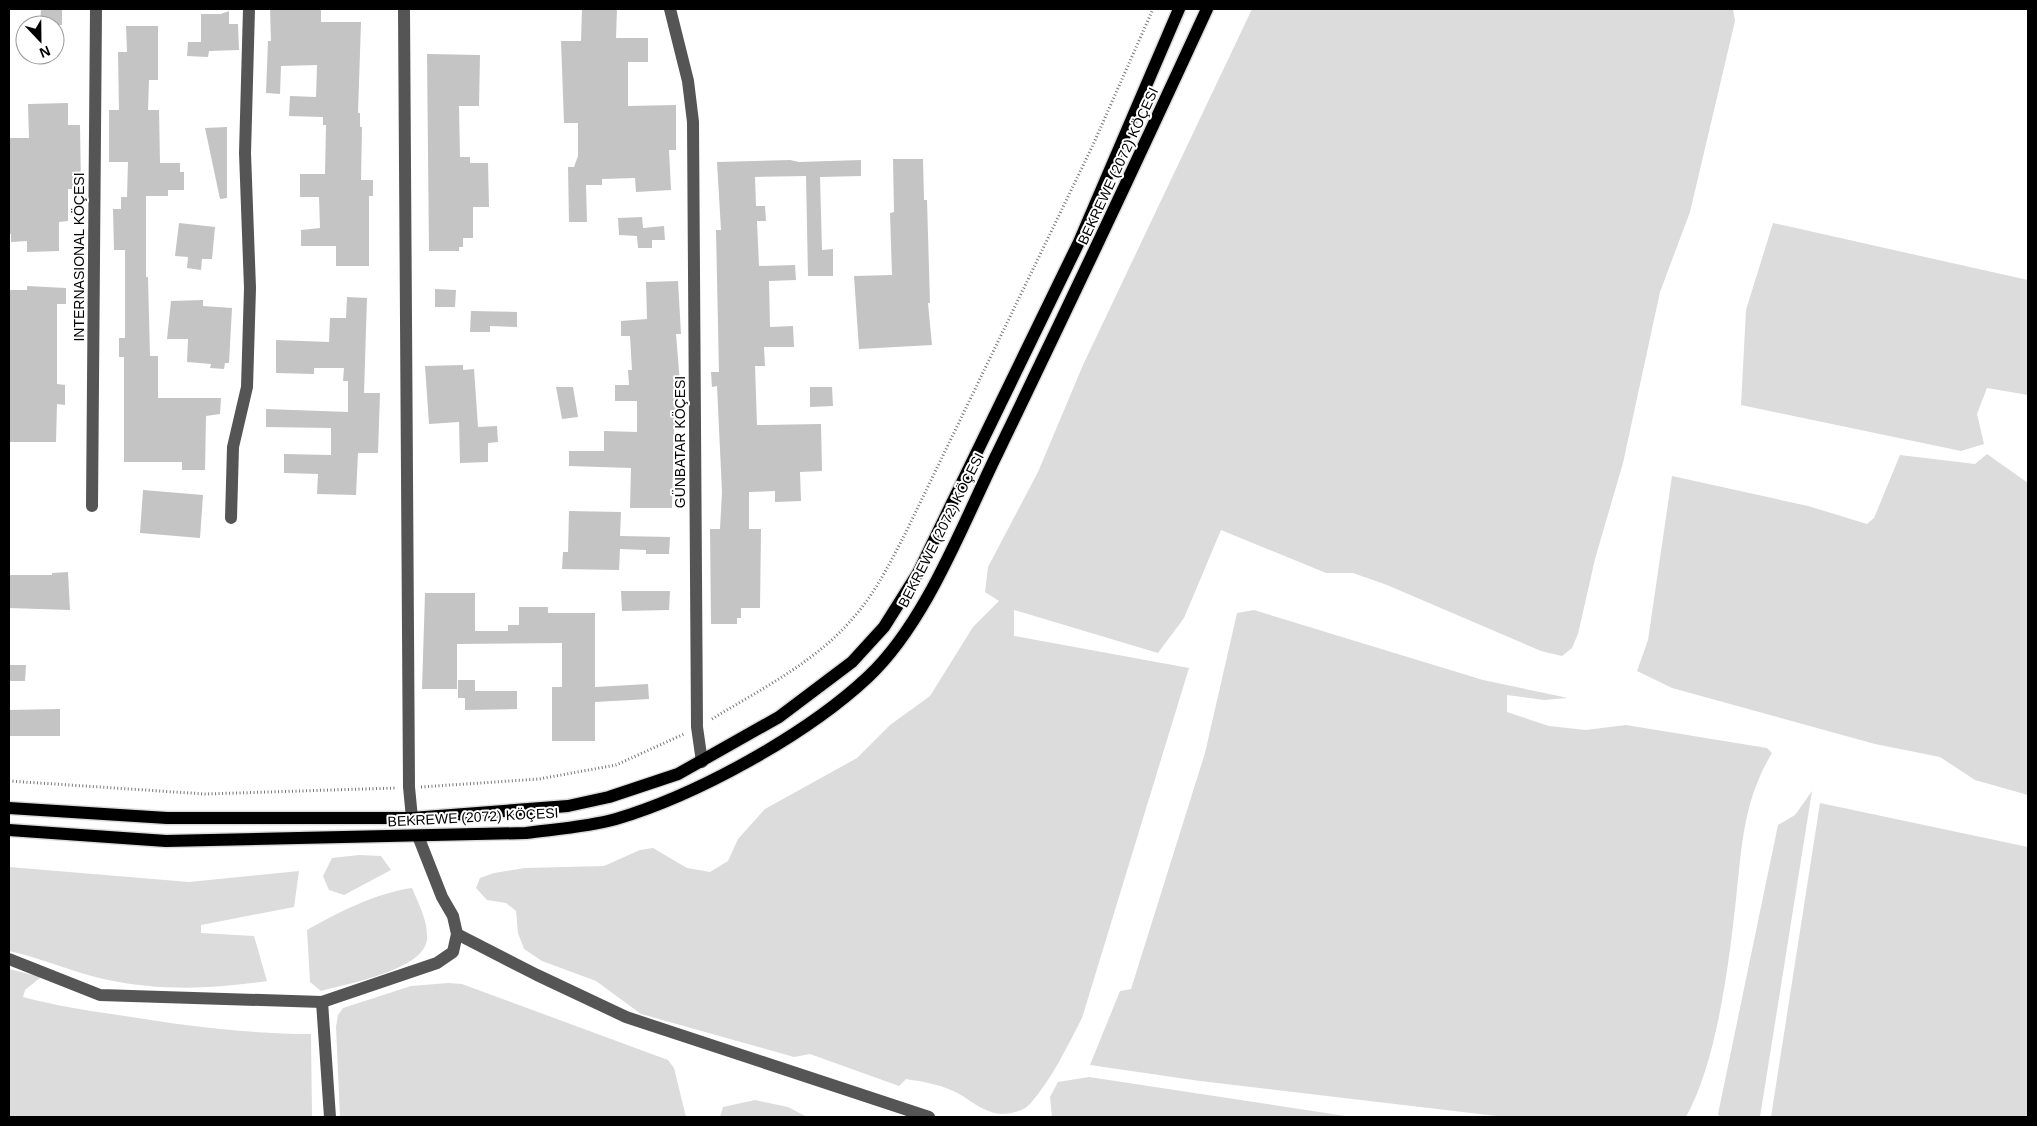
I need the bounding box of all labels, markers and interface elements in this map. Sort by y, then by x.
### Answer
north arrow [15,15,65,65]
text: N [37,43,53,61]
street label: BEKREWE (2072) KÖÇESI [1074,85,1161,247]
street label: INTERNASIONAL KÖÇESI [70,172,87,342]
street label: GÜNBATAR KÖÇESI [671,376,688,508]
street label: BEKREWE (2072) KÖÇESI [894,450,987,610]
street label: BEKREWE (2072) KÖÇESI [387,804,559,829]

